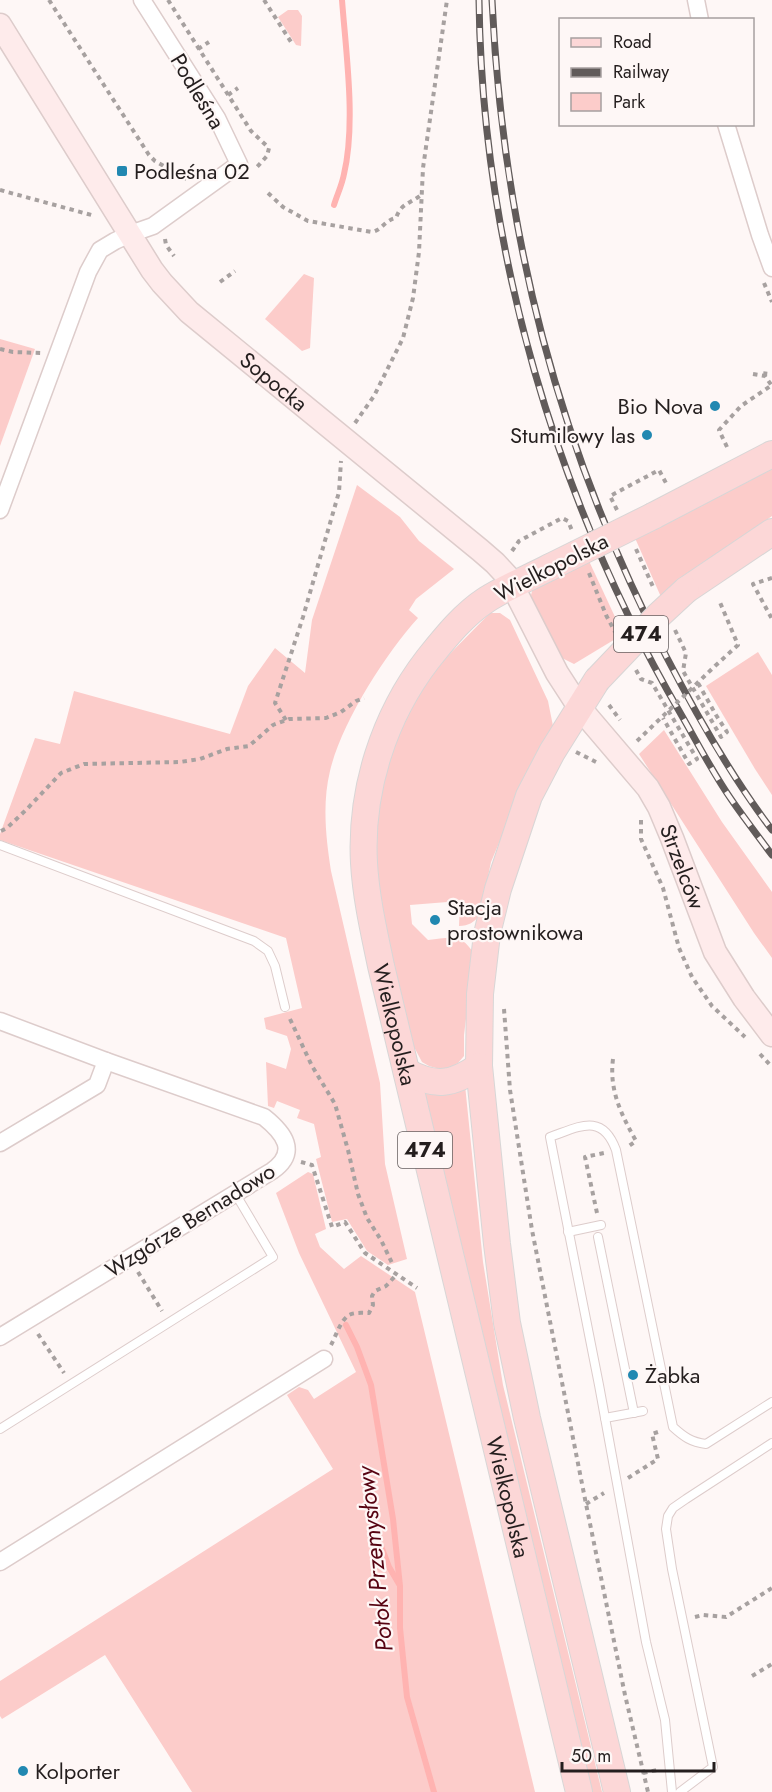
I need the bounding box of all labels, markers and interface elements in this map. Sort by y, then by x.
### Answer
legend [559,18,754,126]
text: Road [613,29,652,55]
street label: Podleśna [163,47,233,135]
text: Railway [613,59,669,85]
text: Park [613,89,645,115]
place label: Podleśna 02 [134,155,250,187]
marker: Podleśna 02 [115,164,129,178]
street label: Sopocka [233,344,315,419]
place label: Bio Nova [617,390,703,422]
marker: Bio Nova [708,399,722,413]
place label: Stumilowy las [510,419,635,451]
marker: Stumilowy las [640,428,654,442]
street label: Wielkopolska [488,525,614,609]
road number: 474 [614,616,668,652]
street label: Strzelców [652,819,713,914]
place label: Stacja prostownikowa [447,891,583,948]
marker: Stacja prostownikowa [428,913,442,927]
street label: Wielkopolska [365,960,425,1089]
road number: 474 [398,1132,452,1168]
street label: Wzgórze Bernadowo [99,1155,281,1285]
place label: Żabka [645,1359,700,1391]
marker: Żabka [626,1368,640,1382]
street label: Wielkopolska [478,1433,538,1561]
water label: Potok Przemysłowy [347,1463,402,1653]
scale bar [562,1735,714,1773]
text: 50 m [571,1743,611,1769]
place label: Kolporter [35,1755,121,1787]
marker: Kolporter [16,1764,30,1778]

